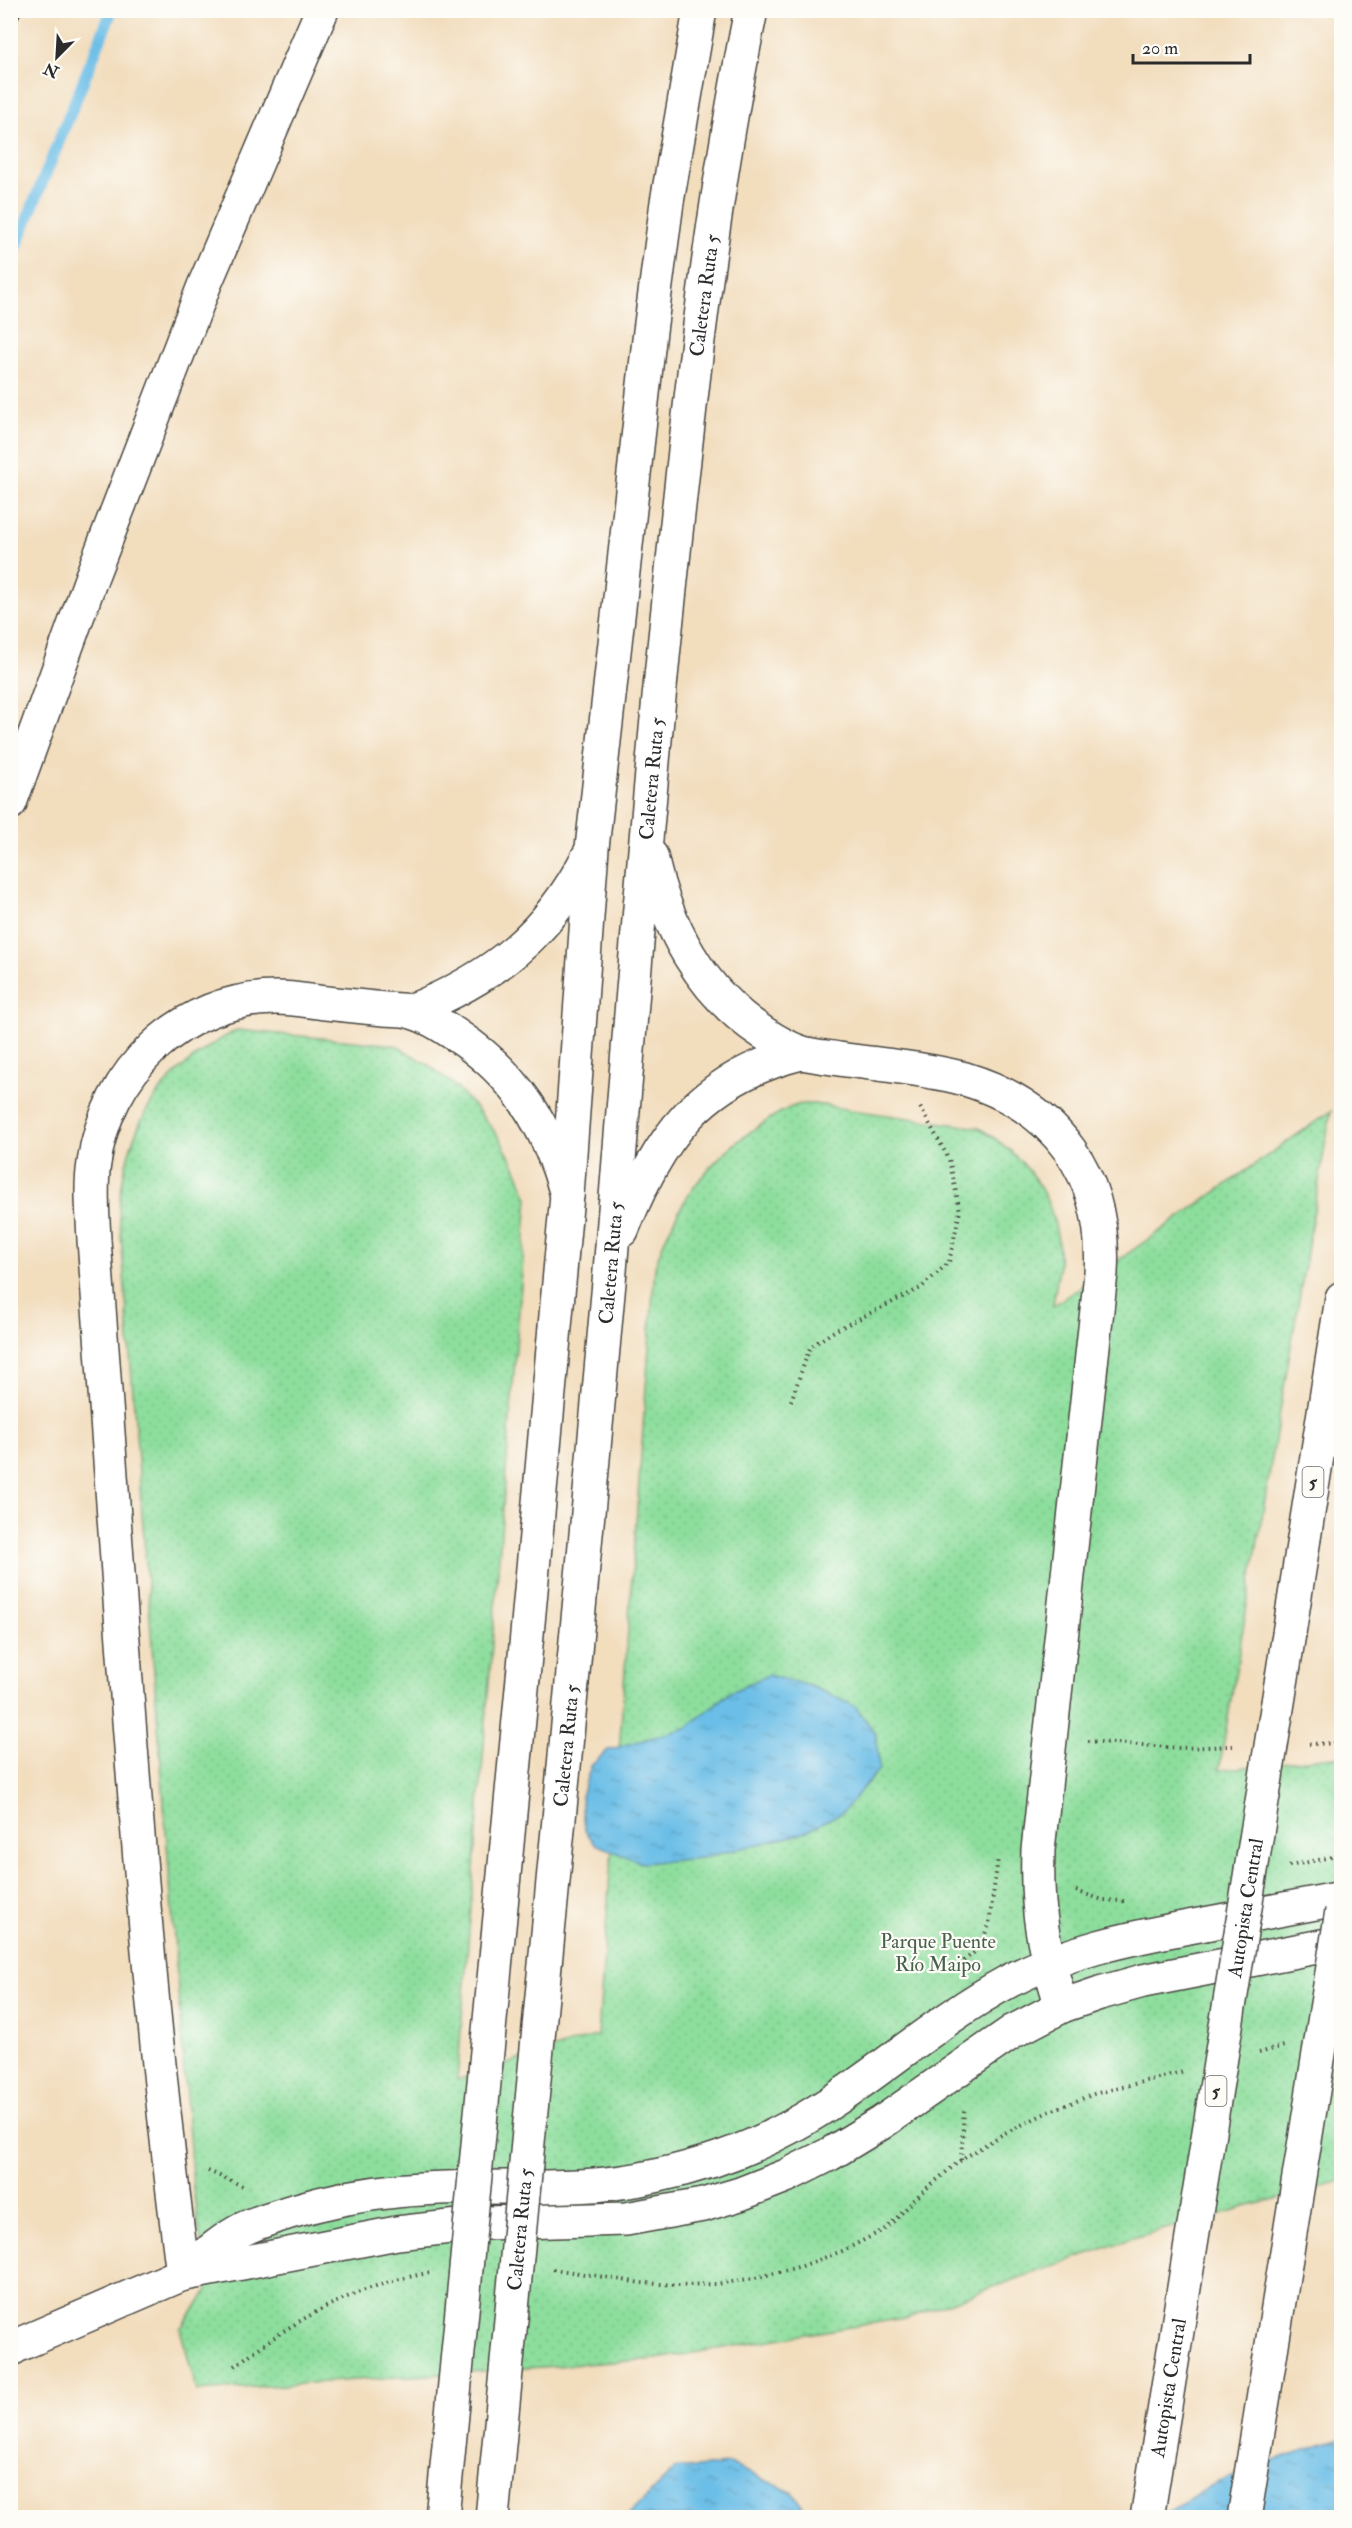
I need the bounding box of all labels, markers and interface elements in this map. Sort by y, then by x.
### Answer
north arrow [27,27,87,87]
scale bar [1133,27,1250,65]
text: 20 m [1142,37,1178,60]
text: N [40,57,63,82]
street label: Caletera Ruta 5 [684,232,725,358]
street label: Caletera Ruta 5 [633,716,670,841]
street label: Caletera Ruta 5 [593,1200,628,1325]
road number: 5 [1302,1467,1324,1497]
street label: Caletera Ruta 5 [548,1683,584,1808]
street label: Autopista Central [1221,1836,1268,1980]
park label: Parque Puente Río Maipo [880,1929,996,1978]
road number: 5 [1206,2076,1226,2106]
street label: Caletera Ruta 5 [501,2167,538,2292]
street label: Autopista Central [1144,2316,1191,2460]

